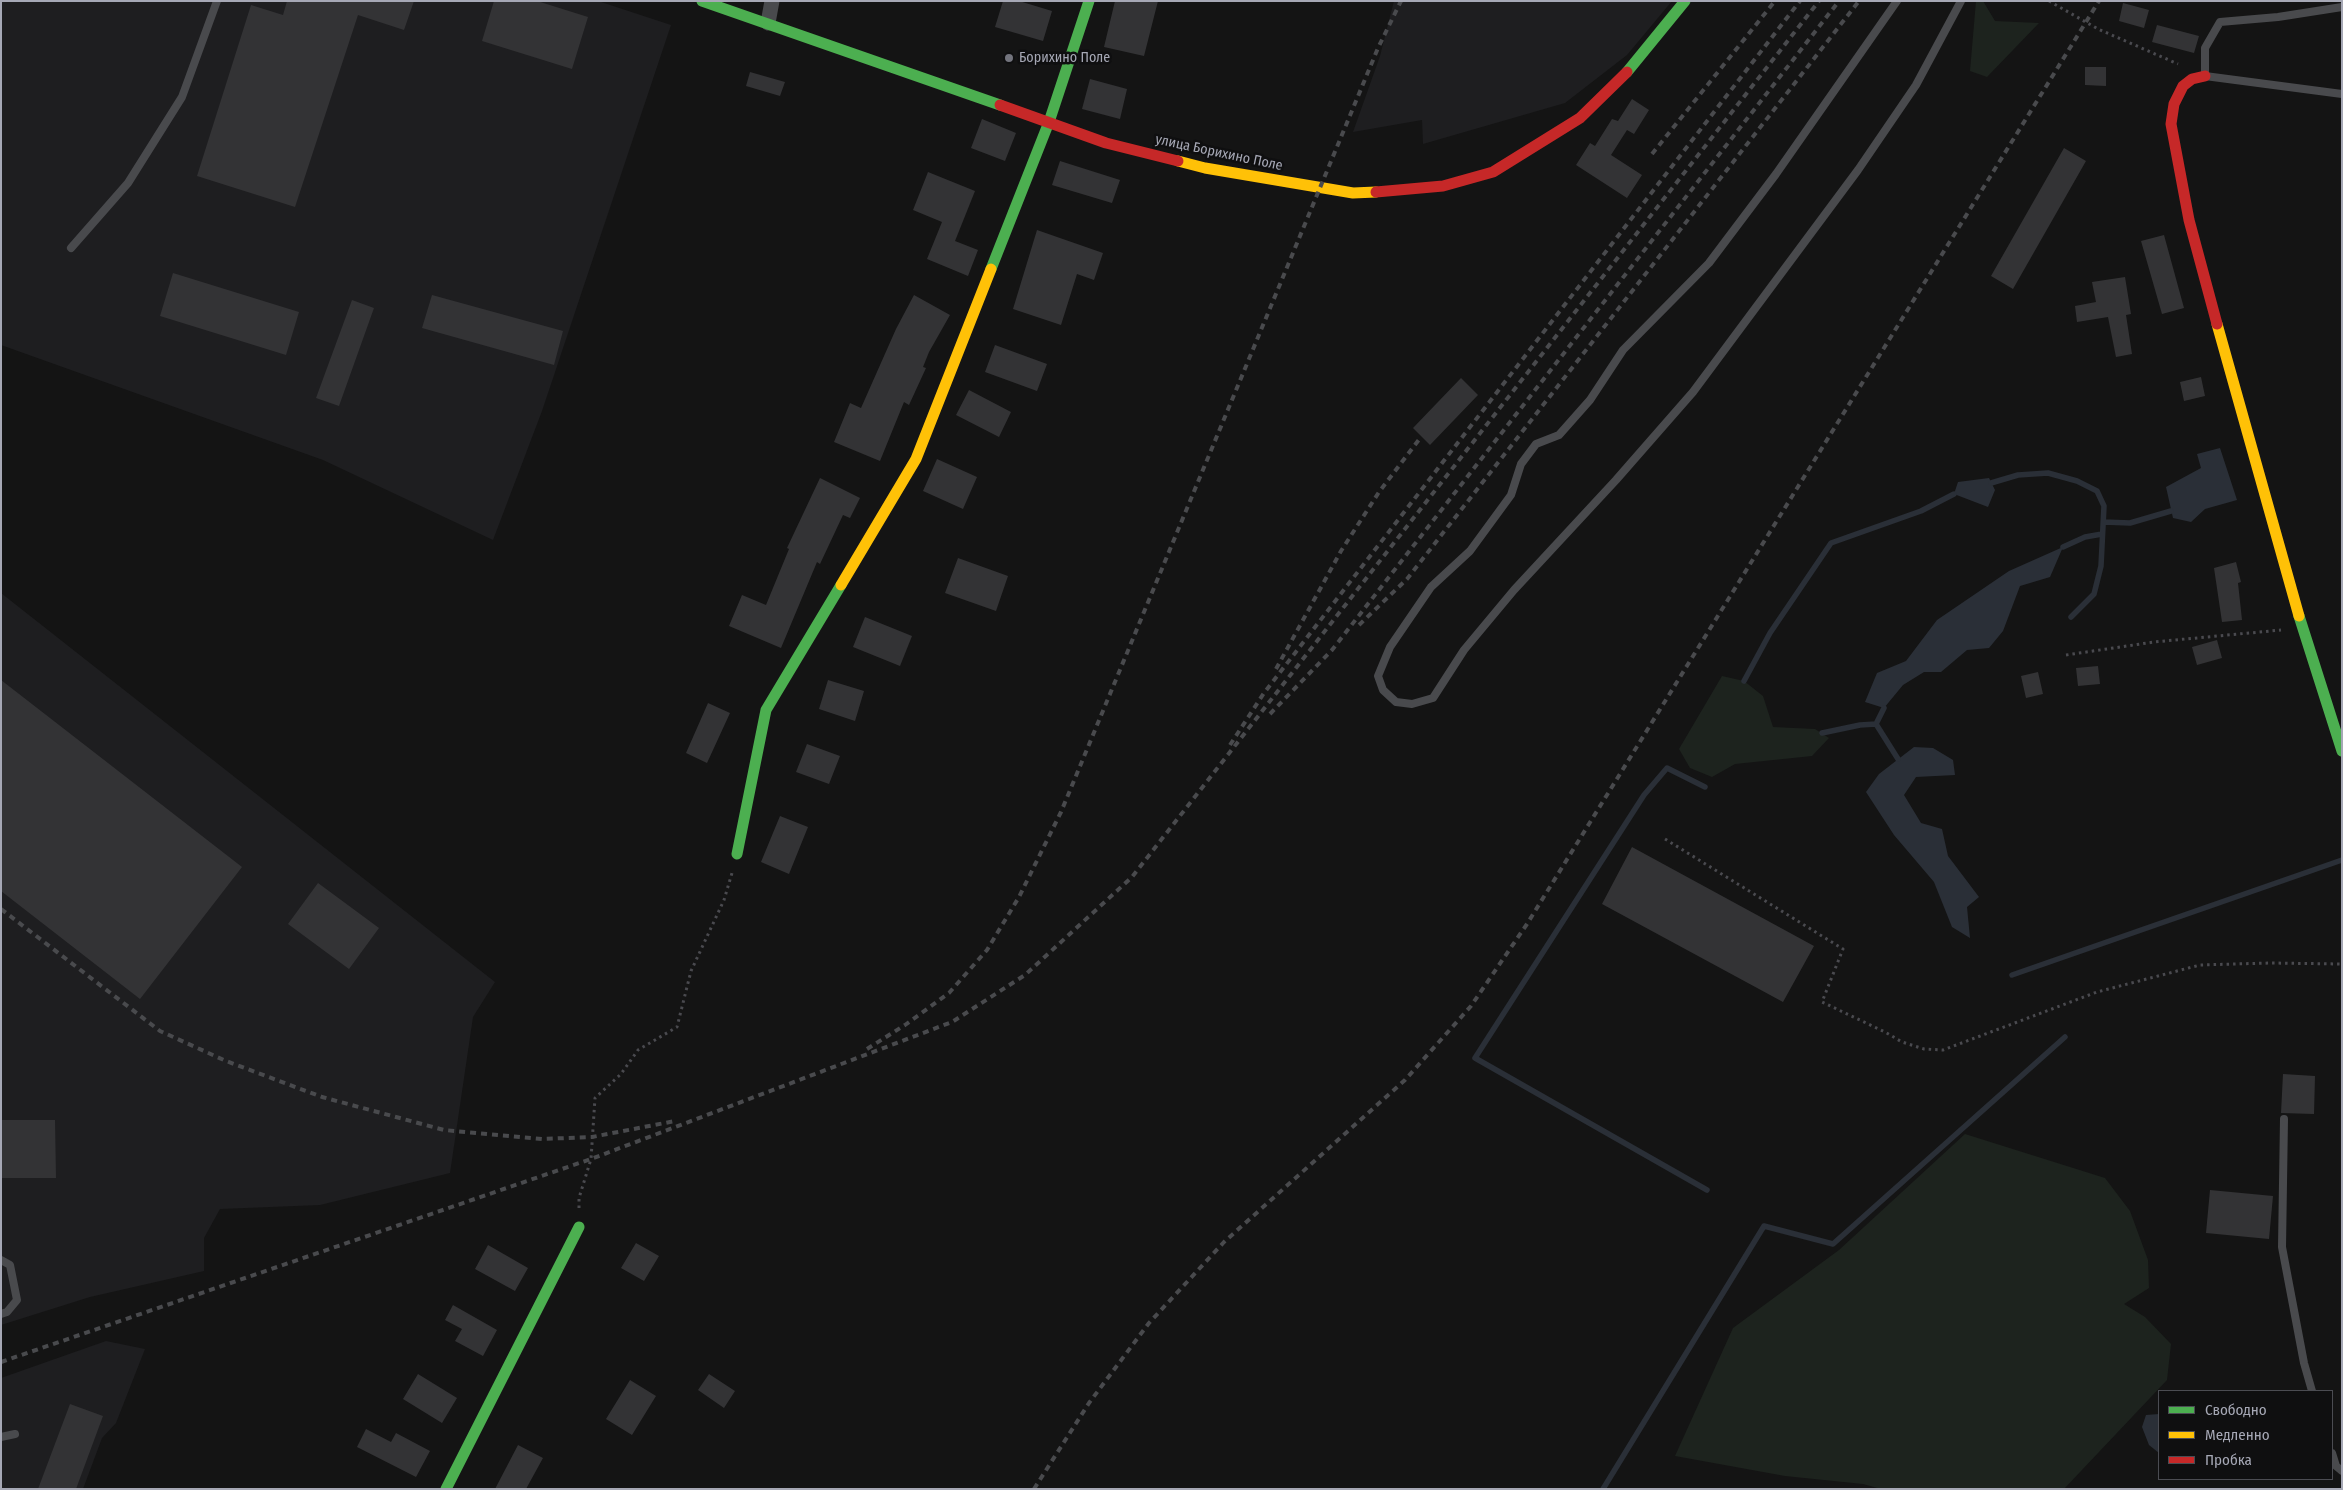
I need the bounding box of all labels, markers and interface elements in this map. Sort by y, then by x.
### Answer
place label: Борихино Поле [1019,50,1110,66]
marker: Борихино Поле [1003,52,1015,64]
street label: улица Борихино Поле [1154,131,1284,175]
legend [2158,1390,2333,1480]
text: Свободно [2205,1401,2267,1419]
text: Медленно [2205,1426,2270,1444]
text: Пробка [2205,1451,2252,1469]

